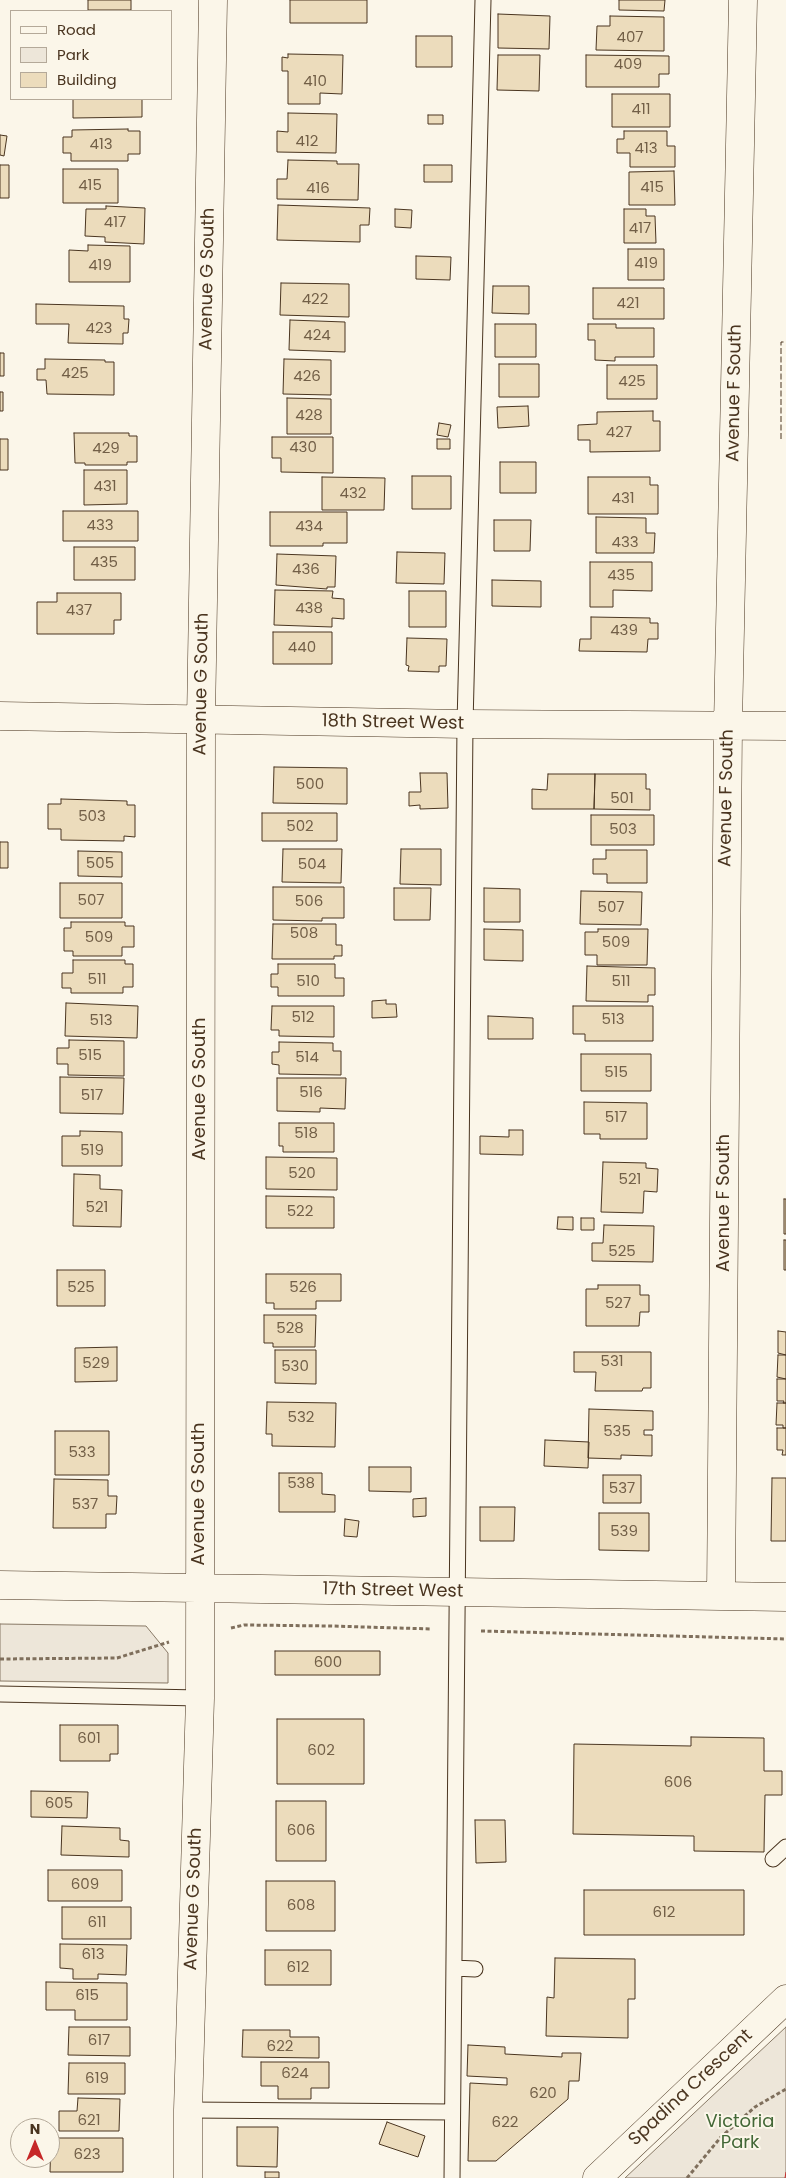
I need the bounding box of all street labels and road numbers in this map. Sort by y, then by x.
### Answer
street label: Avenue G South [196,207,220,351]
street label: Avenue F South [723,324,747,462]
street label: Avenue G South [190,612,214,756]
street label: 18th Street West [322,711,464,735]
street label: Avenue F South [715,729,739,867]
street label: Avenue G South [189,1018,211,1160]
street label: Avenue F South [713,1134,735,1272]
street label: Avenue G South [188,1423,210,1565]
street label: 17th Street West [322,1579,464,1603]
street label: Avenue G South [181,1827,207,1971]
street label: Spadina Crescent [625,2025,757,2151]

